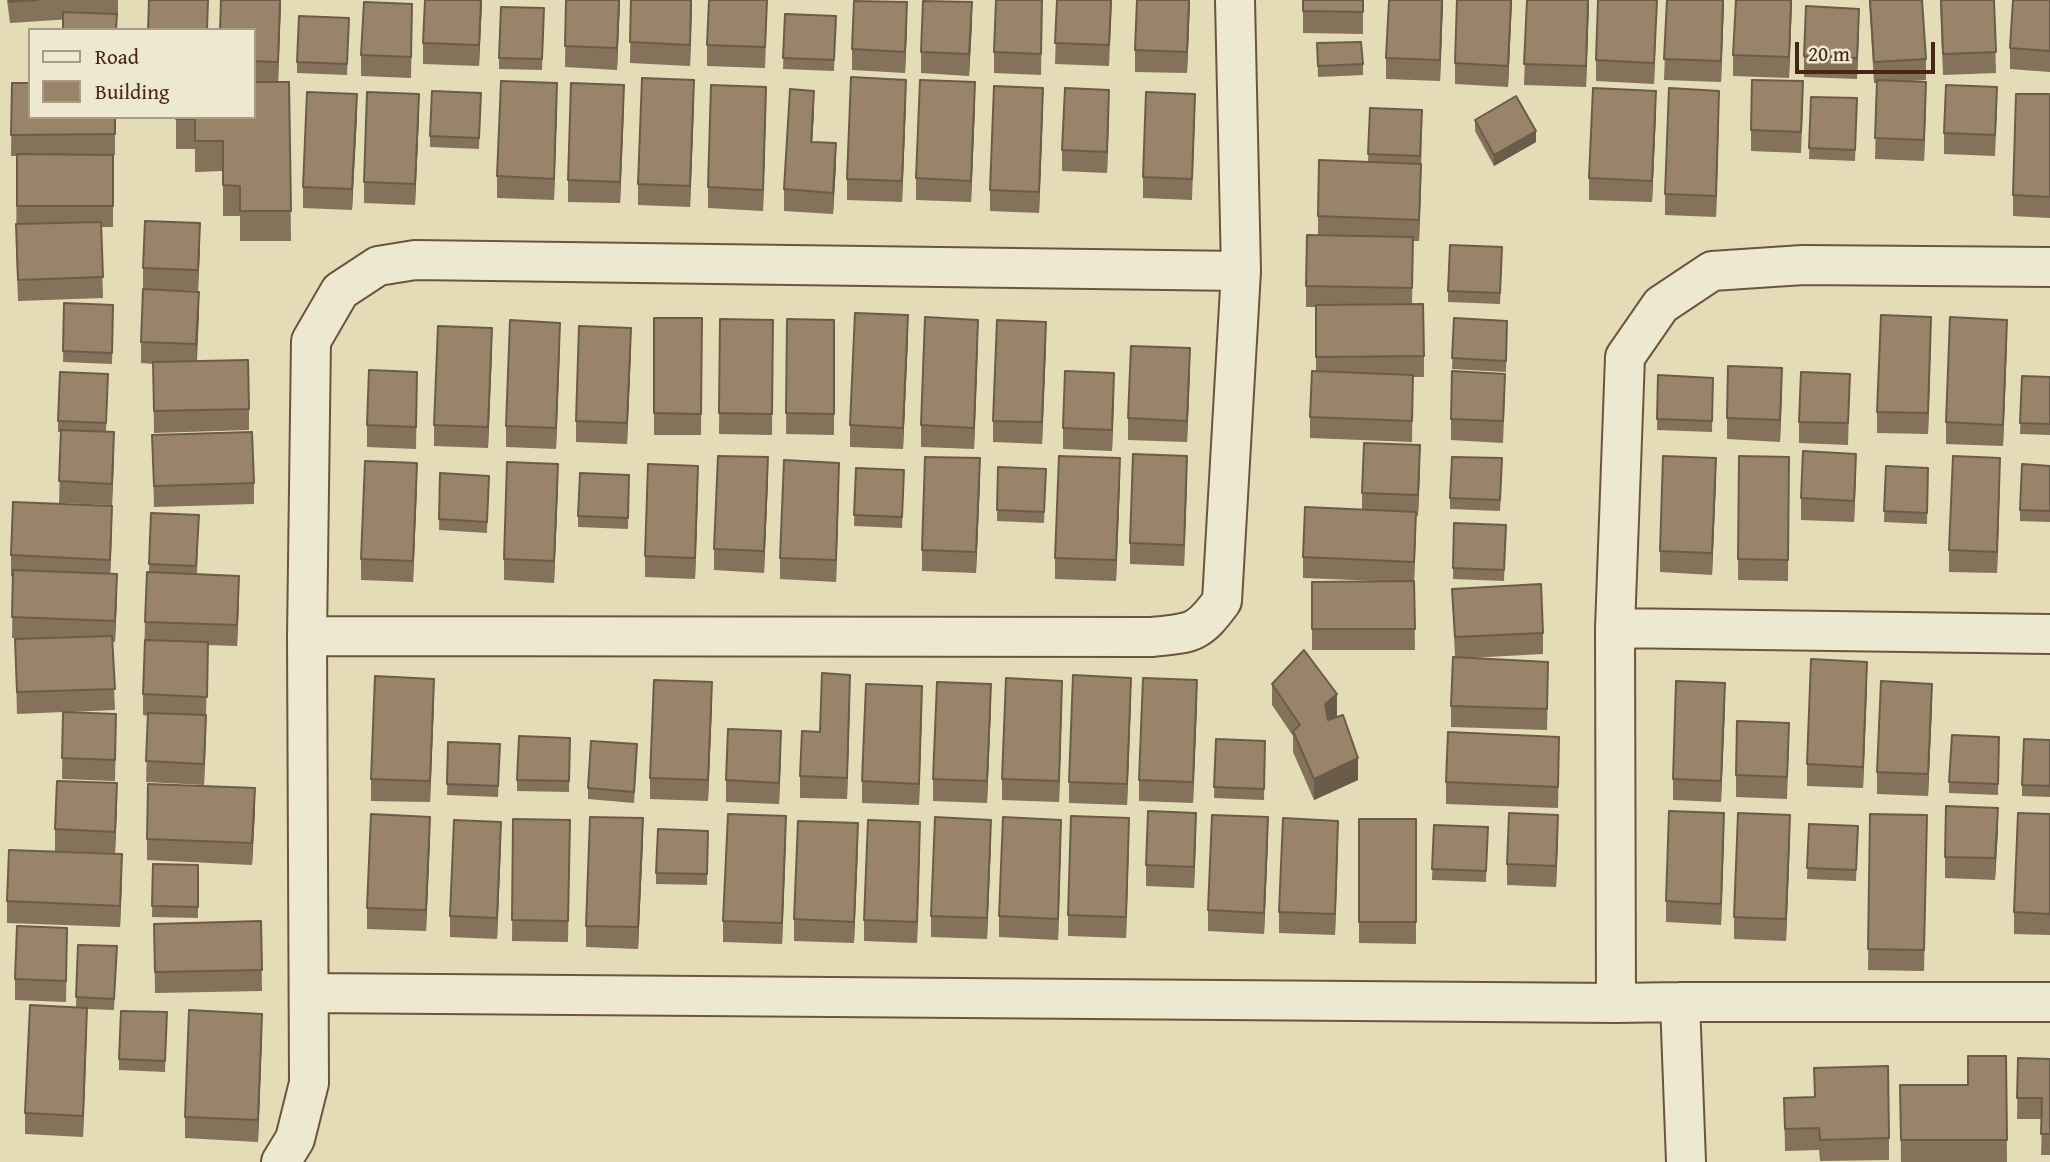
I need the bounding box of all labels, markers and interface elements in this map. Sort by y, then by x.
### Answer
legend [28,28,256,119]
scale bar [1798,28,1938,72]
text: 20 m [1808,38,1850,69]
text: Road [95,41,139,72]
text: Building [95,76,169,107]

